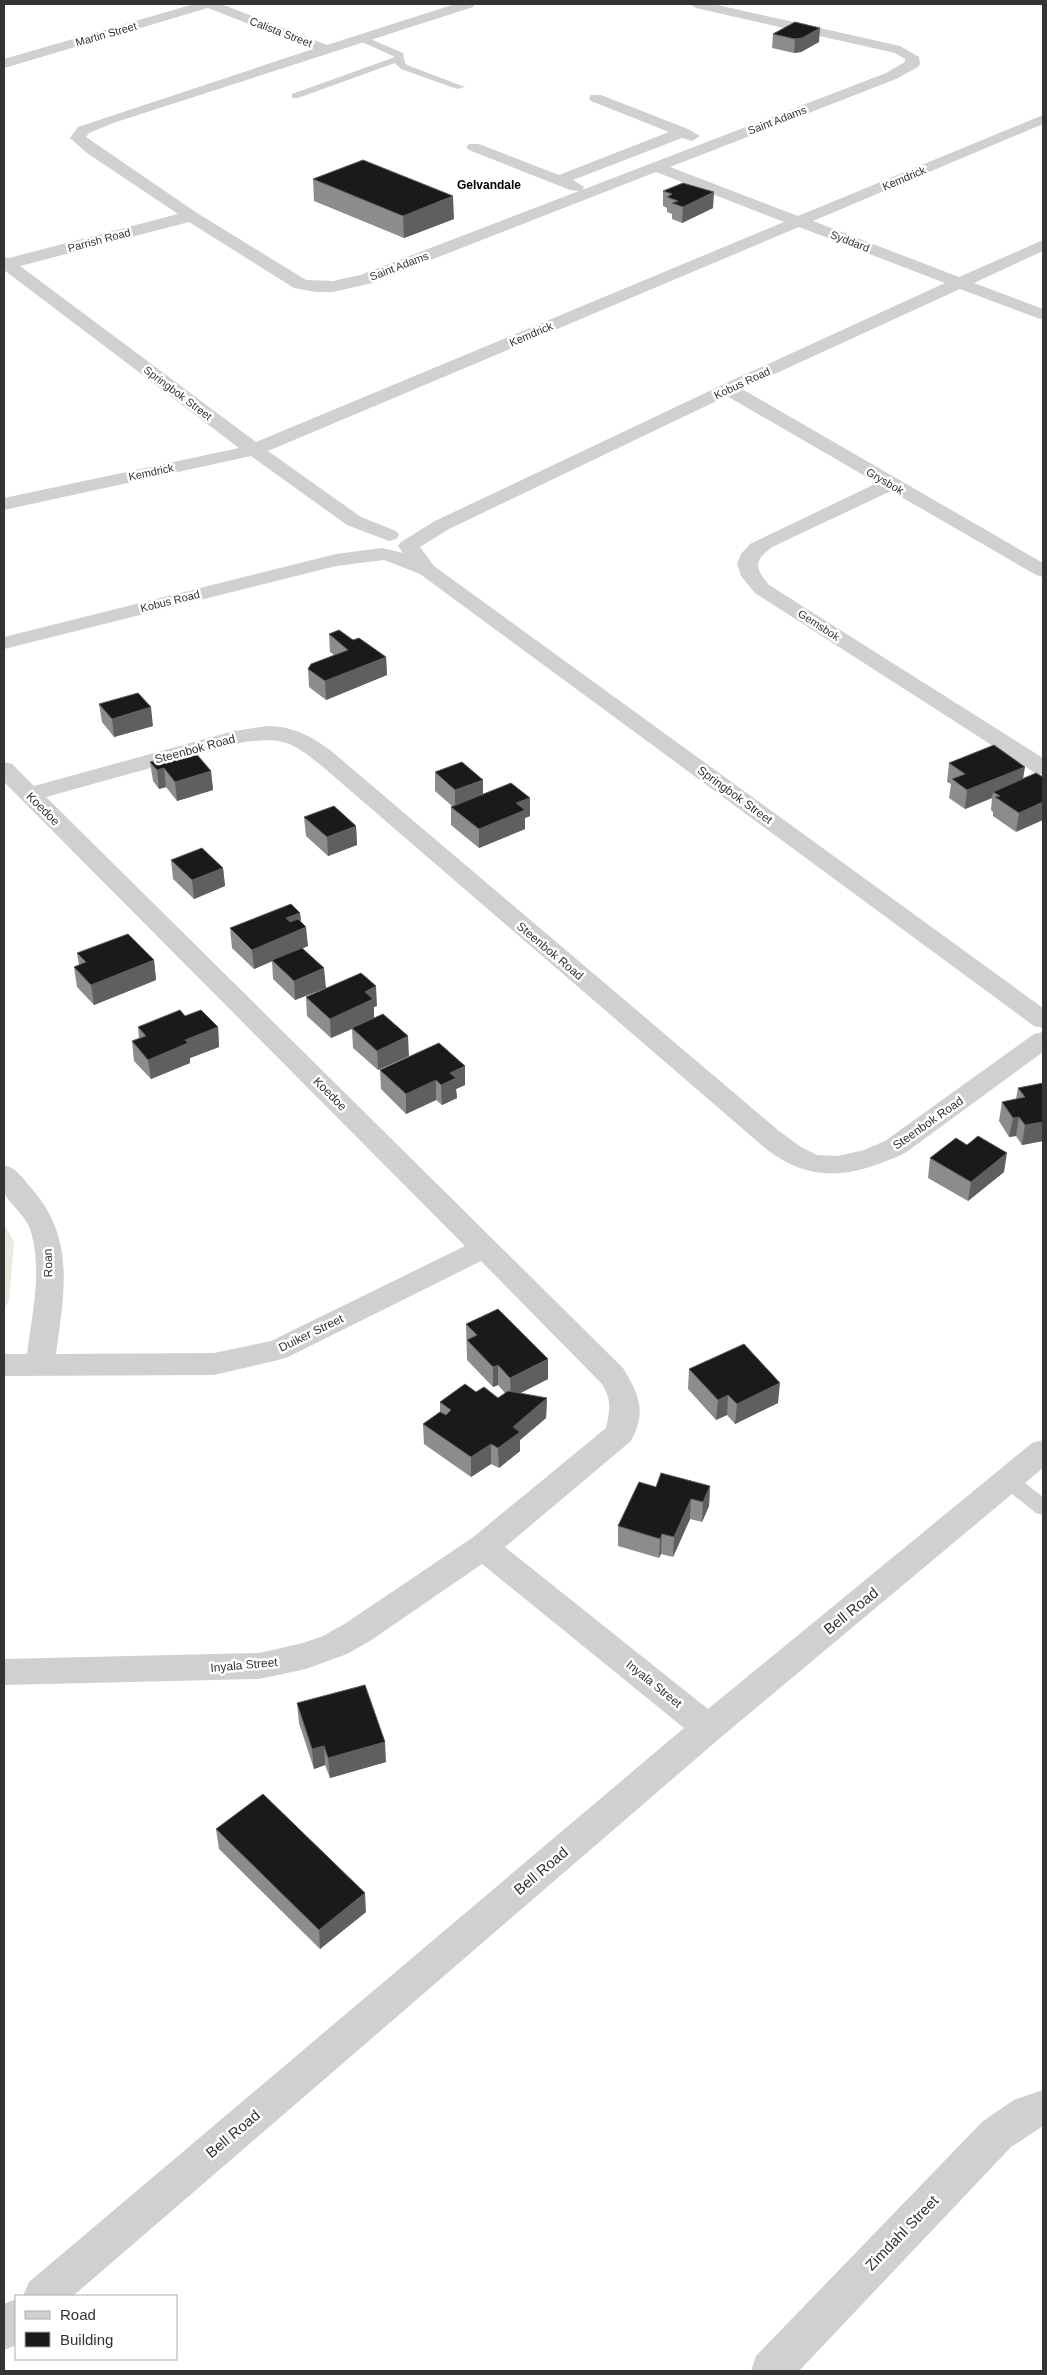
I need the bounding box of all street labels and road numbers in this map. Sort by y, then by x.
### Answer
street label: Calista Street [248,15,314,49]
street label: Martin Street [74,20,138,48]
street label: Saint Adams [746,103,808,137]
street label: Kemdrick [881,163,928,192]
street label: Parrish Road [66,226,132,254]
street label: Syddard [829,228,871,254]
street label: Saint Adams [368,249,430,283]
street label: Kemdrick [508,319,555,348]
street label: Springbok Street [142,364,214,422]
street label: Kobus Road [712,365,772,401]
street label: Kemdrick [127,461,175,483]
street label: Grysbok [864,466,906,497]
street label: Kobus Road [139,588,201,614]
street label: Gemsbok [796,607,842,643]
street label: Steenbok Road [153,732,237,766]
street label: Springbok Street [695,763,776,827]
street label: Koedoe [23,789,63,829]
street label: Steenbok Road [514,919,586,983]
street label: Koedoe [310,1074,350,1114]
street label: Steenbok Road [890,1094,966,1152]
street label: Roan [41,1248,55,1278]
street label: Duiker Street [276,1311,346,1355]
street label: Bell Road [820,1584,881,1638]
street label: Inyala Street [210,1655,279,1675]
street label: Inyala Street [623,1657,685,1711]
street label: Bell Road [510,1843,571,1898]
street label: Bell Road [202,2106,263,2161]
street label: Zimdahl Street [862,2191,942,2274]

